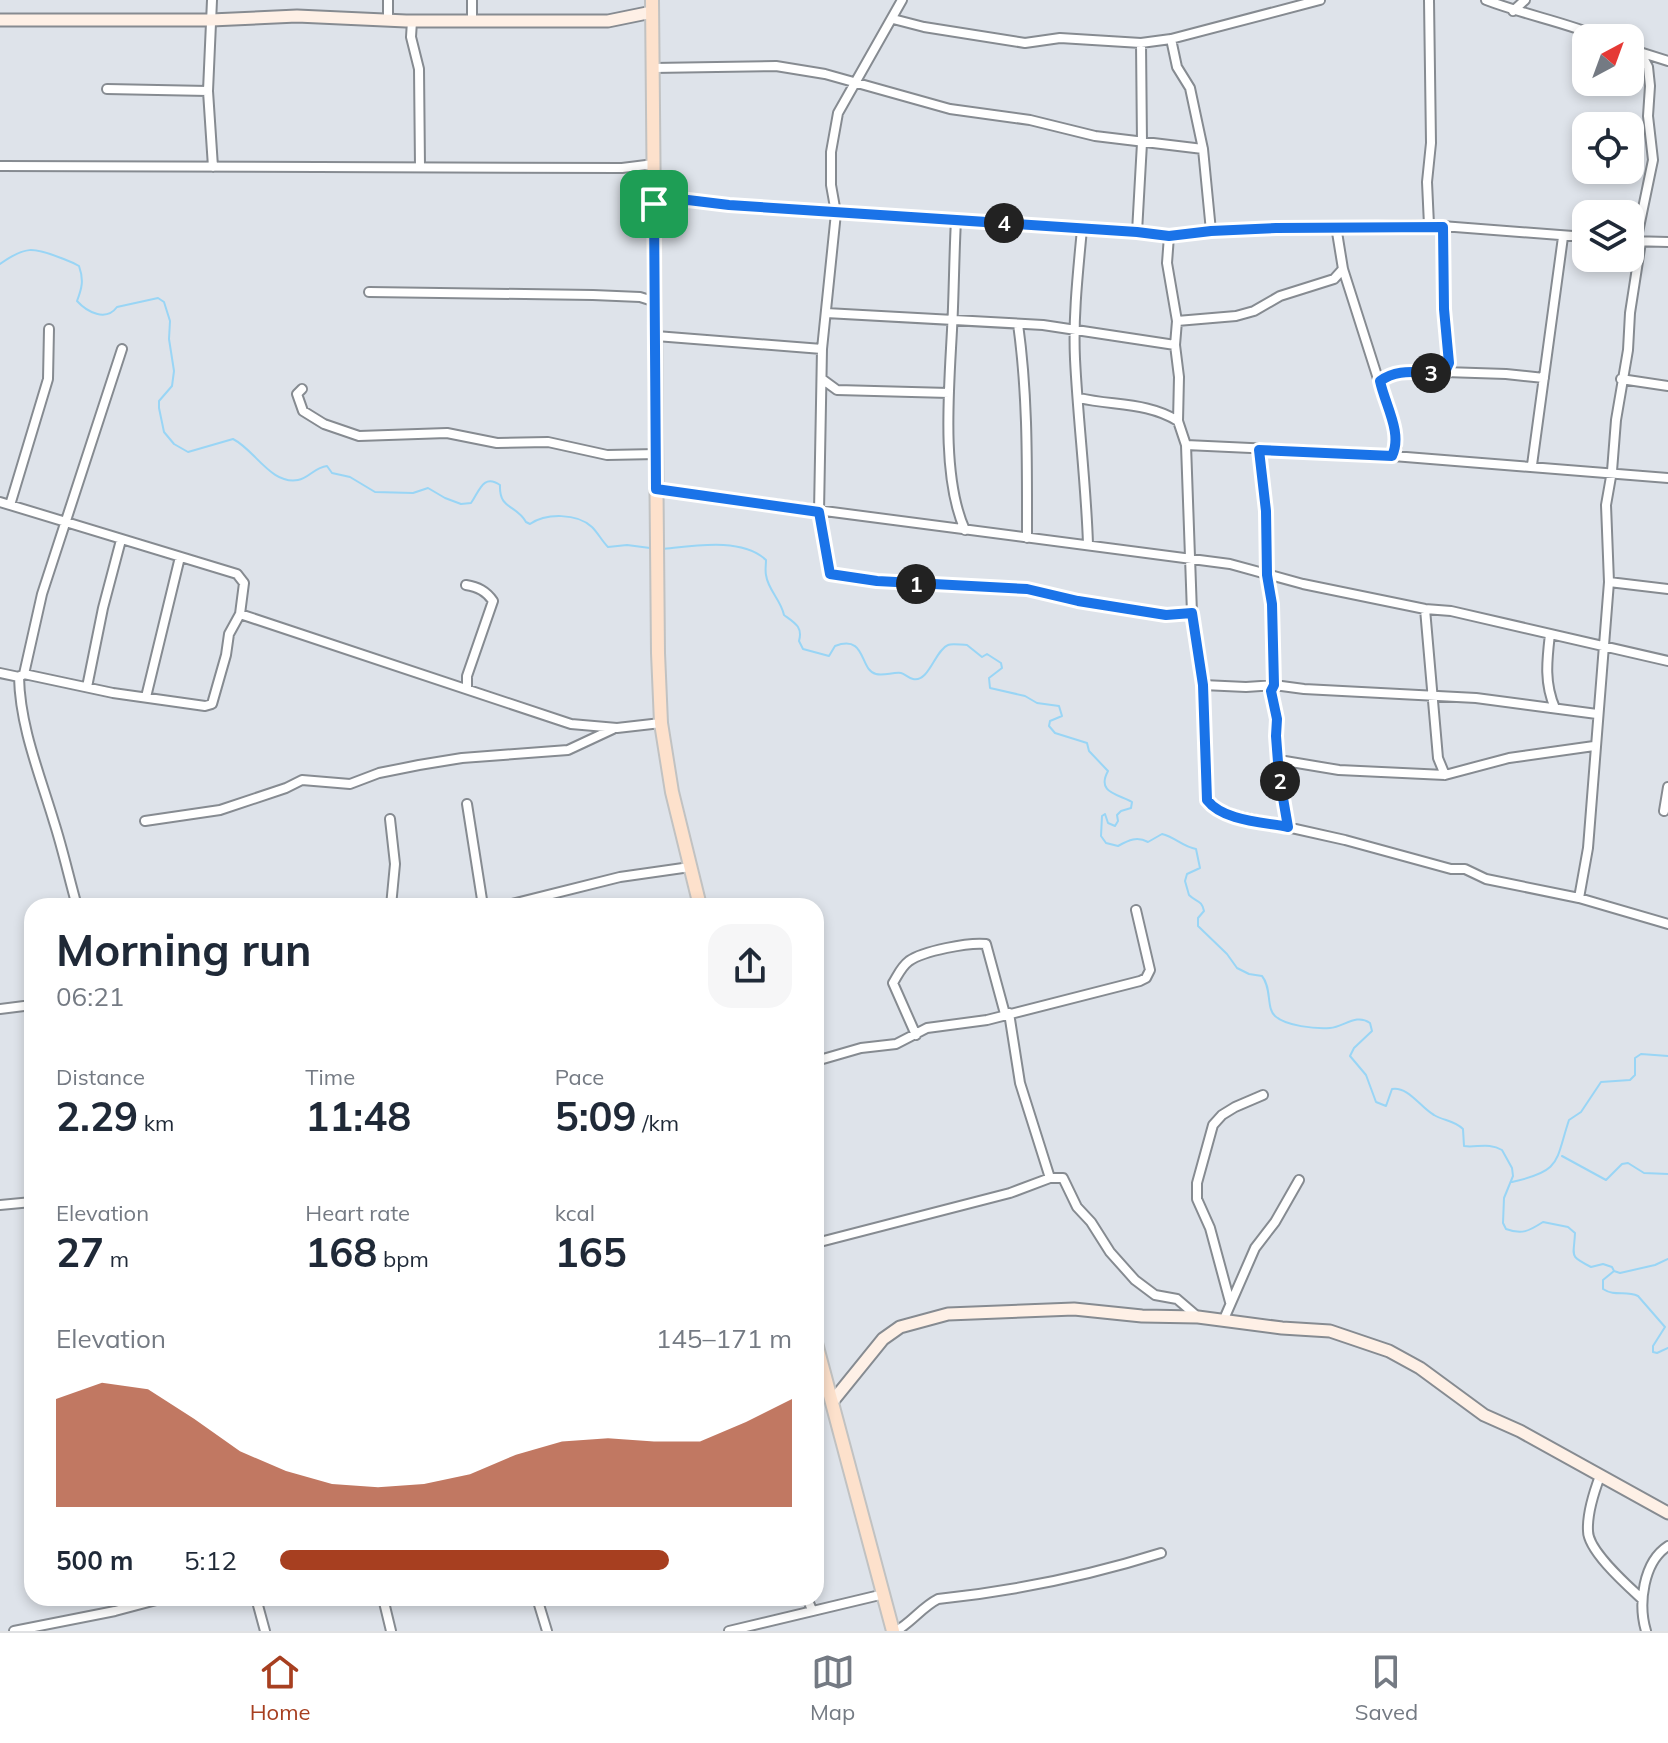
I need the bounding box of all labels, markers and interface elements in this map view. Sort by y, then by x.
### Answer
north arrow [1572,24,1644,96]
map controls [1572,24,1644,272]
button: locate [1572,112,1644,184]
pin [620,170,688,238]
icon: arrive [632,182,676,226]
button: layers [1572,200,1644,272]
pin: 4 [984,203,1024,243]
text: 4 [997,209,1011,237]
pin: 3 [1411,353,1451,393]
text: 3 [1424,359,1438,387]
pin: 1 [896,564,936,604]
text: 1 [909,570,923,598]
pin: 2 [1260,761,1300,801]
text: 2 [1273,767,1287,795]
text: Morning run [56,922,312,977]
button: share [708,924,792,1008]
text: 06:21 [56,980,124,1013]
text: Distance [56,1063,145,1091]
text: Time [305,1063,355,1091]
text: Pace [555,1063,604,1091]
text: 2.29 [56,1091,138,1141]
text: 11:48 [305,1091,411,1141]
text: 5:09 [555,1091,637,1141]
text: km [138,1109,174,1137]
text: /km [637,1109,679,1137]
text: Elevation [56,1199,149,1227]
text: Heart rate [305,1199,410,1227]
text: kcal [555,1199,595,1227]
text: 27 [56,1227,104,1277]
text: 168 [305,1227,377,1277]
text: 165 [555,1227,627,1277]
text: m [104,1245,129,1273]
text: bpm [377,1245,429,1273]
text: Elevation [56,1322,166,1355]
text: 145–171 m [656,1322,792,1355]
text: 500 m [56,1544,133,1577]
text: 5:12 [184,1544,237,1577]
tab: Home [250,1650,310,1726]
tab: Map [810,1650,855,1726]
tab: Saved [1355,1650,1418,1726]

